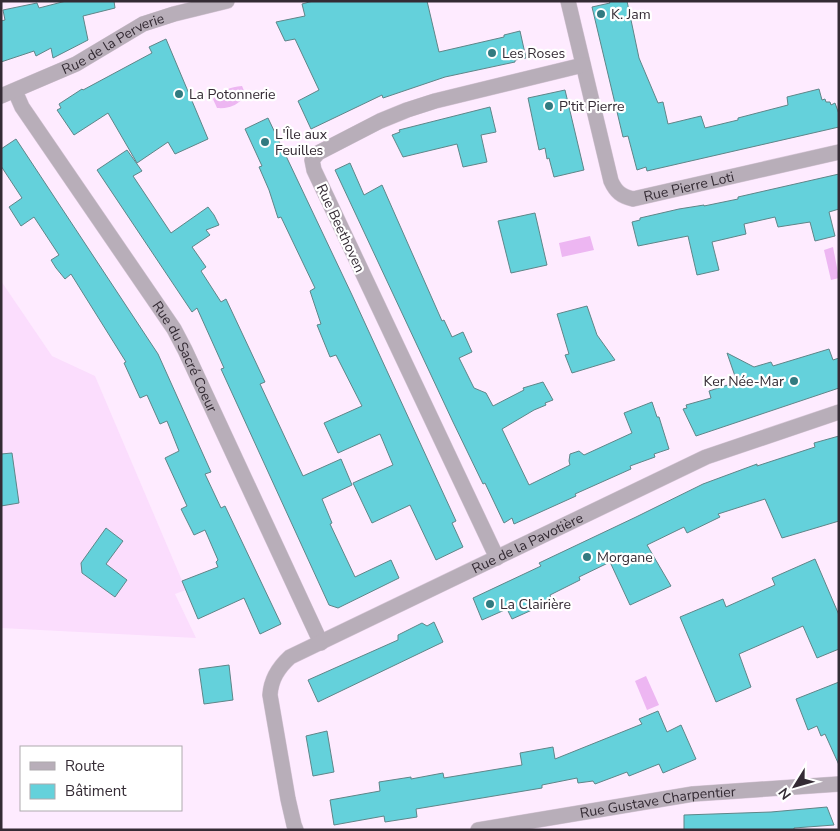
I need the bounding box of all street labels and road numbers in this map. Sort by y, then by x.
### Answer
street label: Rue de la Perverie [59,9,167,79]
street label: Rue Pierre Loti [642,167,736,206]
street label: Rue Beethoven [312,181,369,276]
street label: Rue du Sacré Coeur [148,297,222,415]
street label: Rue de la Pavotière [469,508,586,578]
street label: Rue Gustave Charpentier [578,782,736,823]

